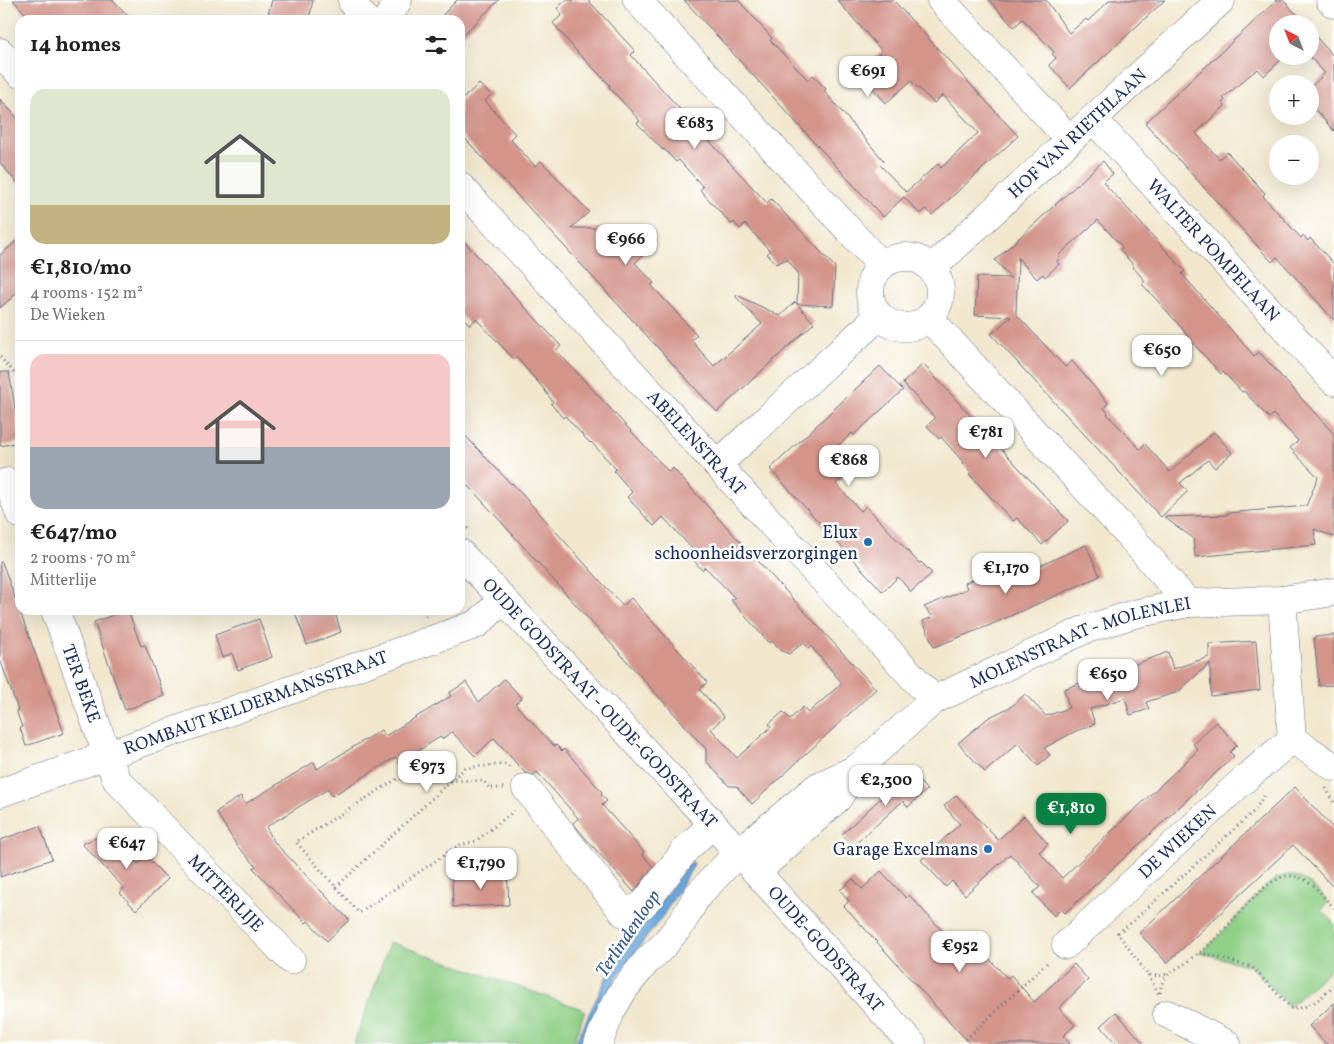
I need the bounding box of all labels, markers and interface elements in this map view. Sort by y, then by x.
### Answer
north arrow [1269,15,1319,65]
map controls [1269,15,1319,185]
text: 14 homes [30,31,121,60]
icon: filters [422,31,450,59]
pin: €691 [838,56,898,98]
text: €691 [850,61,886,83]
street label: HOF VAN RIETHLAAN [1003,64,1153,205]
button: + [1269,75,1319,125]
pin: €683 [665,108,725,150]
text: €683 [676,113,714,135]
icon: home [195,121,285,211]
button: − [1269,135,1319,185]
street label: WALTER POMPELAAN [1140,174,1284,328]
pin: €966 [596,224,656,266]
text: €966 [607,229,645,251]
text: €1,810/mo [30,254,132,283]
text: 4 rooms · 152 m² [30,283,143,305]
text: De Wieken [30,305,106,327]
pin: €650 [1132,334,1192,377]
text: €650 [1143,340,1181,362]
street label: ABELENSTRAAT [640,385,751,502]
icon: home [195,387,285,477]
pin: €781 [956,416,1016,459]
text: €781 [969,422,1003,444]
pin: €868 [819,444,879,487]
text: €868 [830,450,868,472]
text: €647/mo [30,519,117,548]
place label: Elux schoonheidsverzorgingen [655,521,858,567]
marker: Elux schoonheidsverzorgingen [862,536,874,548]
text: 2 rooms · 70 m² [30,548,136,570]
pin: €1,170 [965,552,1047,595]
text: €1,170 [983,558,1029,580]
text: Mitterlije [30,570,96,592]
street label: OUDE GODSTRAAT - OUDE-GODSTRAAT [476,573,722,835]
street label: MOLENSTRAAT - MOLENLEI [966,592,1193,696]
street label: TER BEKE [54,641,106,727]
street label: ROMBAUT KELDERMANSSTRAAT [120,645,392,762]
pin: €650 [1078,658,1138,701]
text: €650 [1089,664,1127,686]
pin: €973 [397,750,457,793]
text: €973 [409,756,445,778]
pin: €2,300 [845,764,927,807]
text: €2,300 [860,770,912,792]
pin: €1,810 [1030,792,1112,835]
text: €1,810 [1047,798,1095,820]
street label: DE WIEKEN [1134,800,1223,885]
pin: €647 [97,828,157,870]
text: €647 [108,833,146,855]
place label: Garage Excelmans [833,838,978,863]
marker: Garage Excelmans [982,843,994,855]
pin: €1,790 [440,848,522,890]
street label: MITTERLIJE [181,849,269,938]
text: €1,790 [457,853,505,875]
street label: OUDE-GODSTRAAT [761,881,889,1019]
water label: Terlindenloop [590,885,667,983]
pin: €952 [930,930,990,973]
text: €952 [942,936,978,958]

